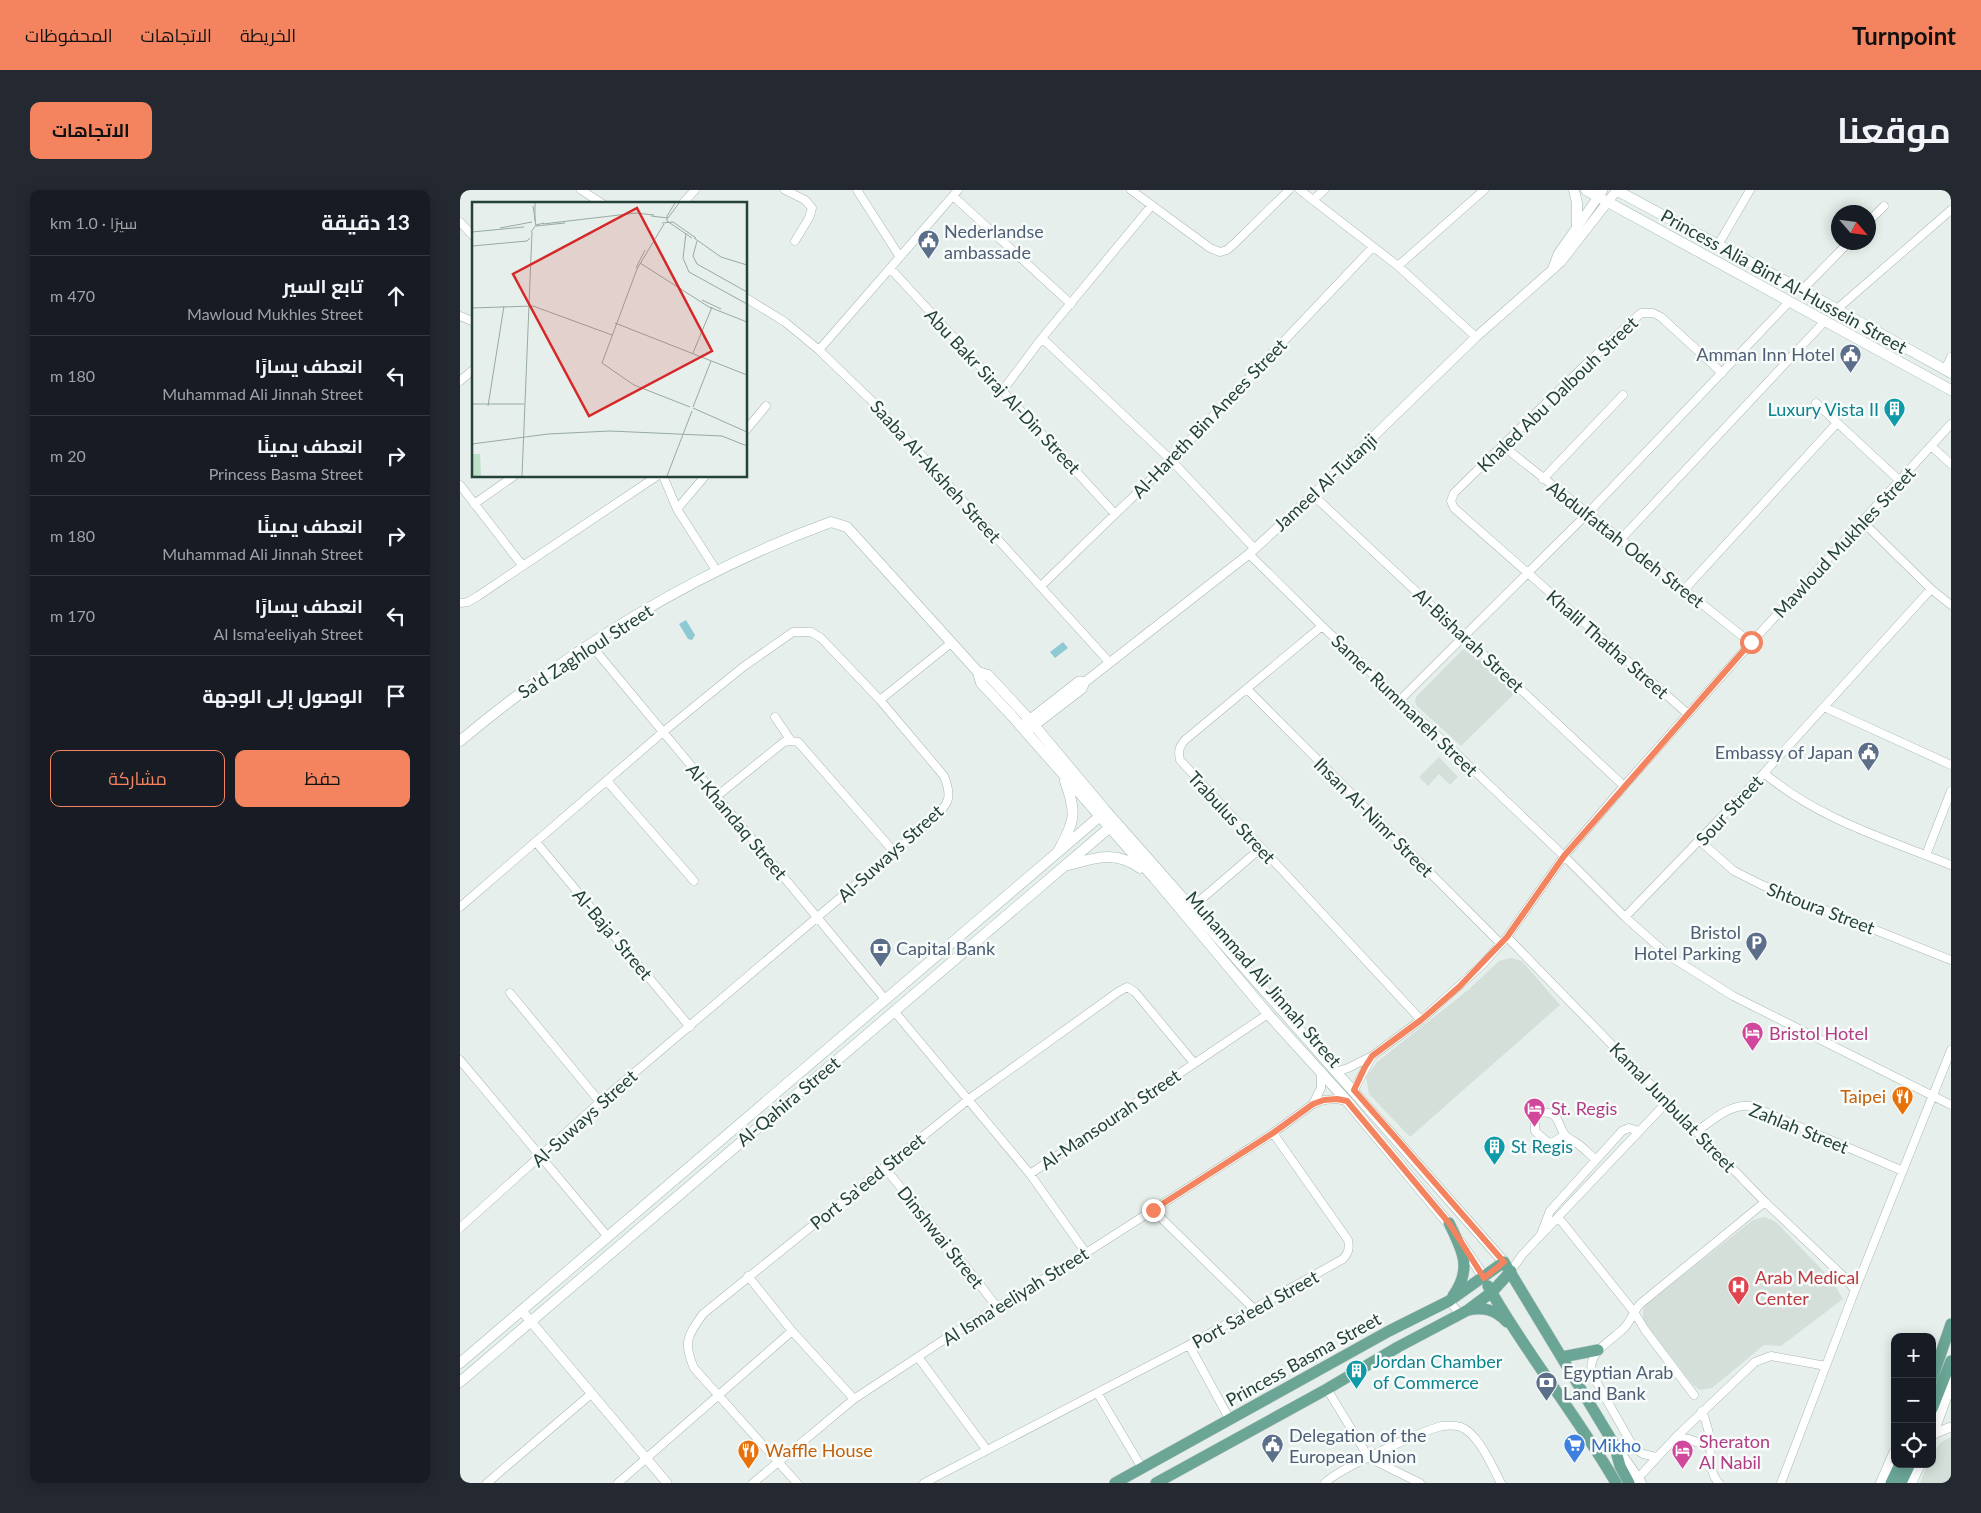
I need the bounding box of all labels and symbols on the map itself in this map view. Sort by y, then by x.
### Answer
inset map [472,202,748,478]
street label: Princess Alia Bint Al-Hussein Street [1657,204,1911,358]
north arrow [1831,205,1876,250]
place label: Nederlandse ambassade [944,220,1044,263]
public building icon: Nederlandse ambassade [916,229,940,260]
street label: Abu Bakr Siraj Al-Din Street [921,304,1086,479]
street label: Khaled Abu Dalbouh Street [1472,311,1642,476]
street label: Al-Hareth Bin Anees Street [1127,333,1291,502]
public building icon: Amman Inn Hotel [1839,342,1863,373]
place label: Amman Inn Hotel [1696,343,1835,365]
street label: Saaba Al-Aksheh Street [866,395,1006,547]
building icon: Luxury Vista II [1883,397,1907,428]
place label: Luxury Vista II [1767,398,1879,420]
street label: Jameel Al-Tutanji [1269,429,1381,535]
street label: Mawloud Mukhles Street [1768,462,1920,622]
street label: Abdulfattah Odeh Street [1543,476,1709,613]
street label: Al-Bisharah Street [1409,583,1529,697]
street label: Khalil Thatha Street [1542,585,1674,703]
street label: Sa'd Zaghloul Street [514,599,657,703]
street label: Samer Rummaneh Street [1327,629,1483,781]
route start [1740,631,1763,654]
public building icon: Embassy of Japan [1857,740,1881,771]
place label: Embassy of Japan [1715,741,1853,763]
street label: Ihsan Al-Nimr Street [1310,753,1439,882]
street label: Al-Khandaq Street [682,758,792,884]
street label: Trabulus Street [1184,766,1281,868]
street label: Sour Street [1691,770,1767,850]
street label: Al-Suways Street [833,800,948,906]
street label: Shtoura Street [1764,877,1878,939]
street label: Al-Baja' Street [568,884,658,984]
street label: Muhammad Ali Jinnah Street [1182,887,1347,1072]
place label: Bristol Hotel Parking [1634,921,1741,964]
parking icon: Bristol Hotel Parking [1745,930,1769,961]
bank icon: Capital Bank [868,936,892,967]
place label: Capital Bank [896,937,996,959]
hotel icon: Bristol Hotel [1741,1021,1765,1052]
place label: Bristol Hotel [1769,1022,1868,1044]
street label: Kamal Junbulat Street [1605,1038,1741,1177]
street label: Al-Qahira Street [732,1051,844,1151]
street label: Al-Mansourah Street [1036,1064,1185,1174]
street label: Al-Suways Street [527,1065,642,1171]
restaurant icon: Taipei [1890,1084,1914,1115]
place label: Taipei [1840,1085,1886,1107]
hotel icon: St. Regis [1523,1096,1547,1127]
place label: St. Regis [1551,1097,1618,1119]
street label: Zahlah Street [1746,1098,1852,1158]
street label: Port Sa'eed Street [805,1128,929,1234]
building icon: St Regis [1483,1134,1507,1165]
place label: St Regis [1511,1135,1573,1157]
street label: Dinshwai Street [893,1182,989,1293]
route end [1142,1199,1165,1222]
street label: Al Isma'eeliyah Street [938,1242,1093,1350]
street label: Port Sa'eed Street [1188,1265,1322,1353]
place label: Arab Medical Center [1755,1266,1859,1309]
hospital icon: Arab Medical Center [1727,1275,1751,1306]
street label: Princess Basma Street [1222,1307,1385,1411]
place label: Jordan Chamber of Commerce [1373,1350,1503,1393]
building icon: Jordan Chamber of Commerce [1345,1359,1369,1390]
place label: Egyptian Arab Land Bank [1563,1361,1673,1404]
bank icon: Egyptian Arab Land Bank [1535,1370,1559,1401]
place label: Delegation of the European Union [1289,1424,1427,1467]
place label: Sheraton Al Nabil [1699,1430,1770,1473]
public building icon: Delegation of the European Union [1261,1433,1285,1464]
supermarket icon: Mikho [1563,1433,1587,1464]
place label: Mikho [1591,1434,1641,1456]
restaurant icon: Waffle House [737,1438,761,1469]
place label: Waffle House [765,1439,873,1461]
hotel icon: Sheraton Al Nabil [1671,1439,1695,1470]

